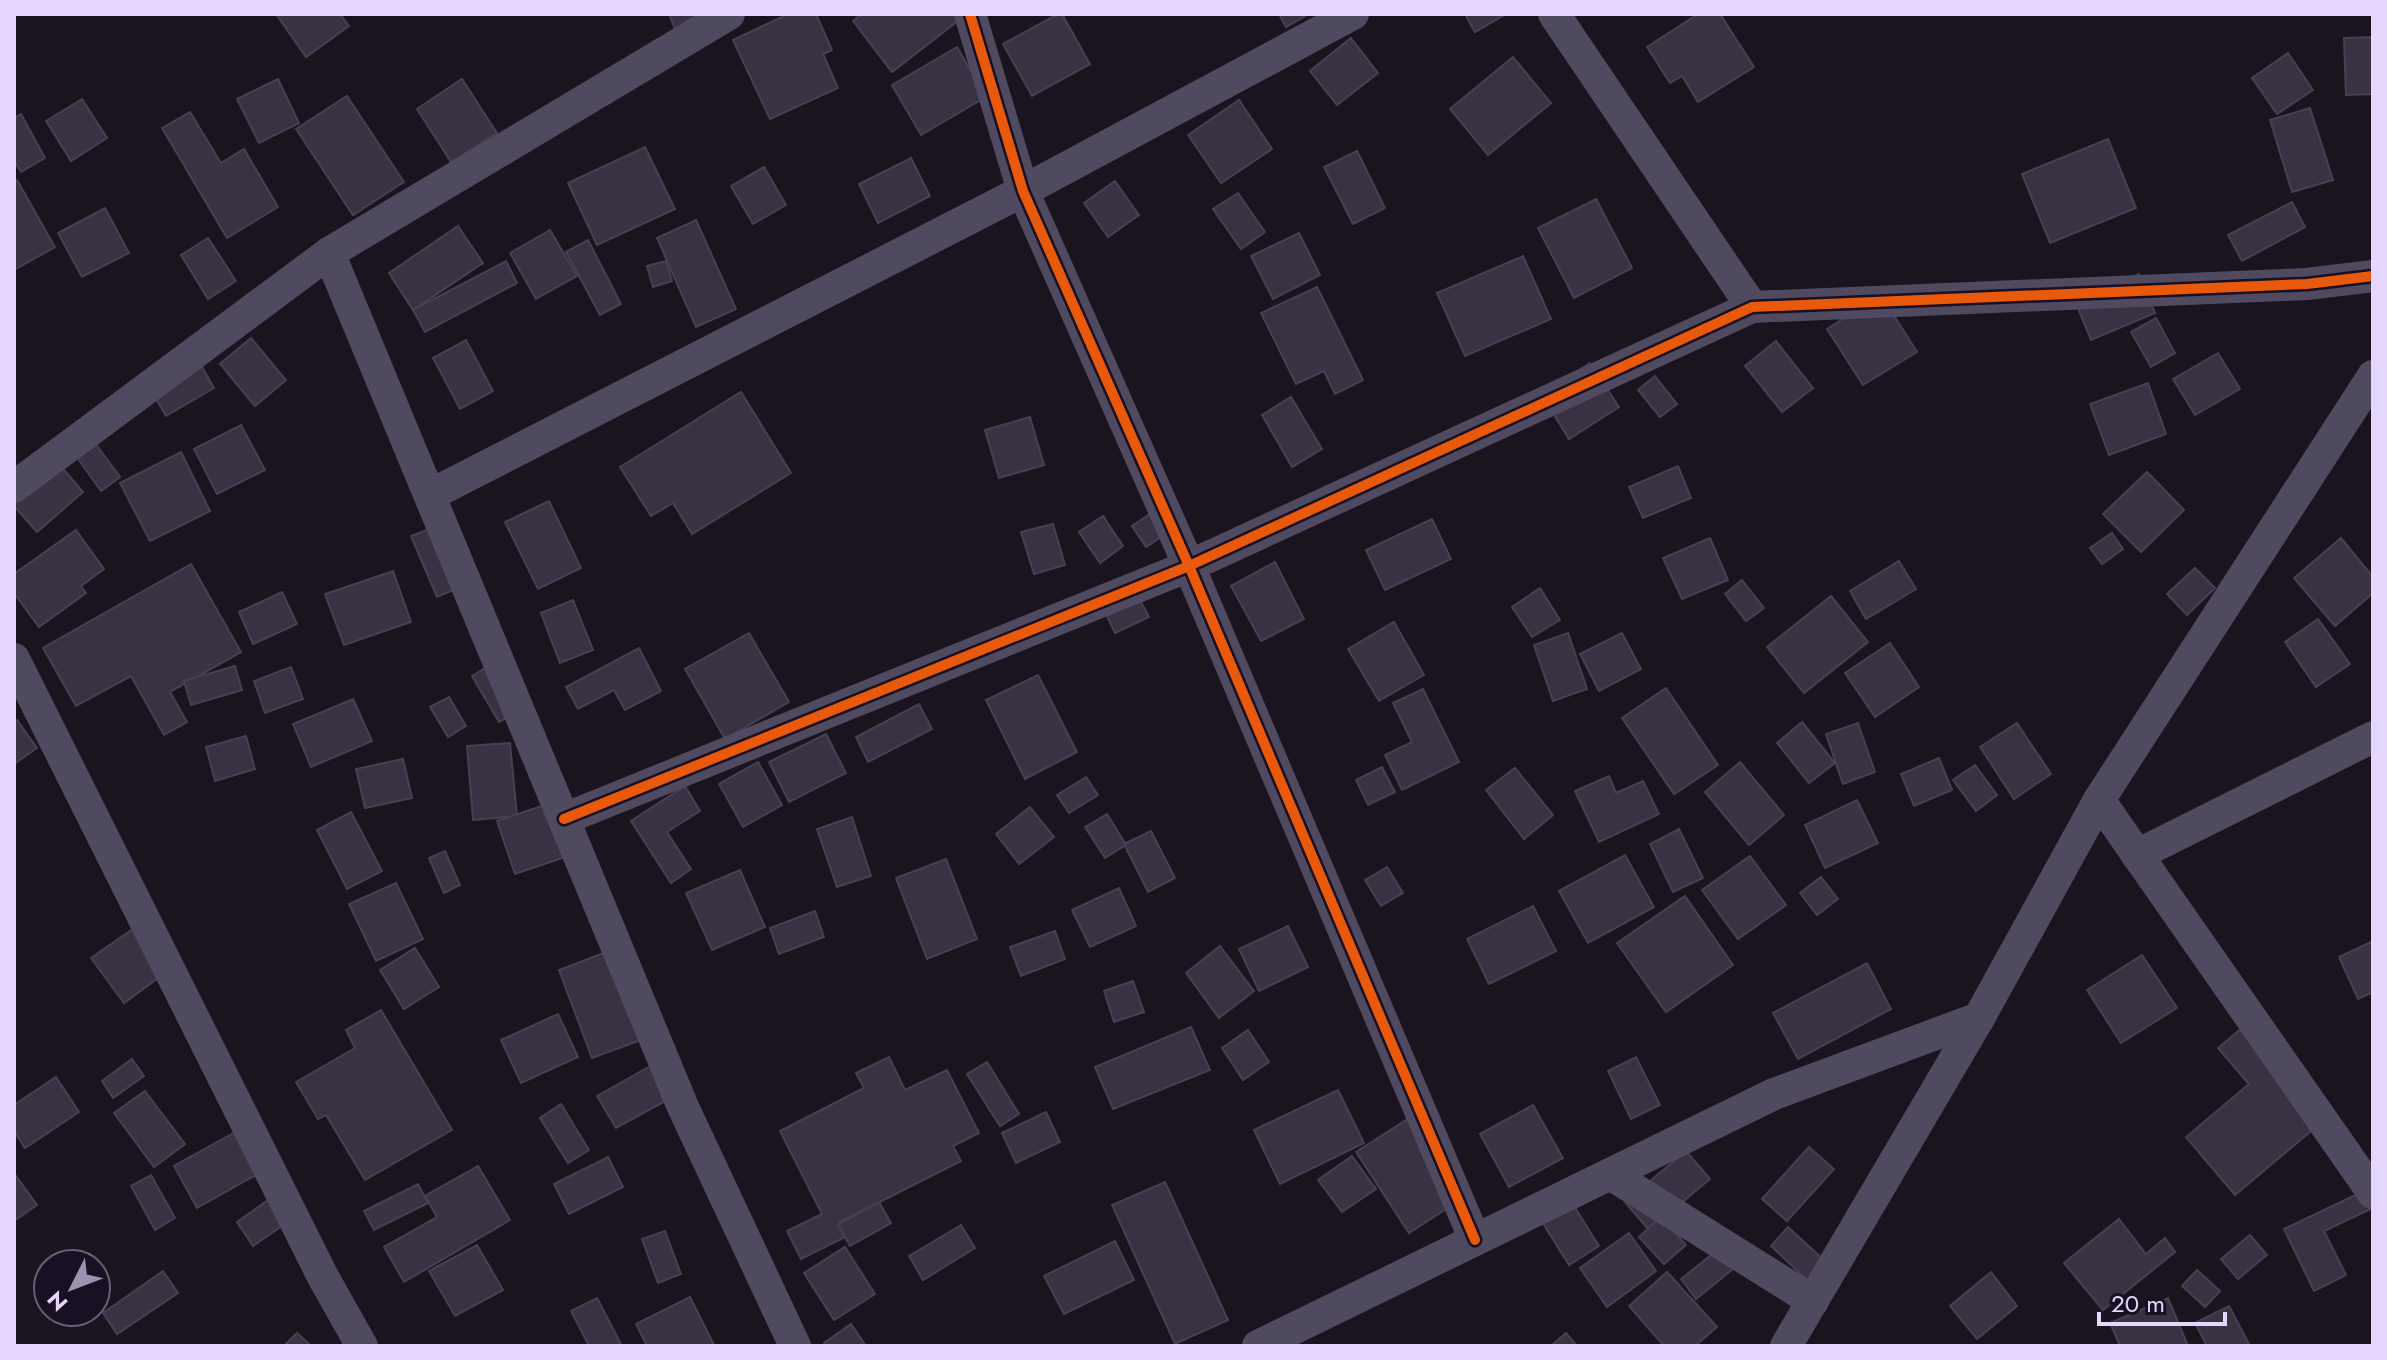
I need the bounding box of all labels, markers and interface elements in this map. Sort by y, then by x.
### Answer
north arrow [32,1248,112,1328]
scale bar [2099,1276,2225,1326]
text: N [39,1284,75,1319]
text: 20 m [2111,1286,2165,1321]

